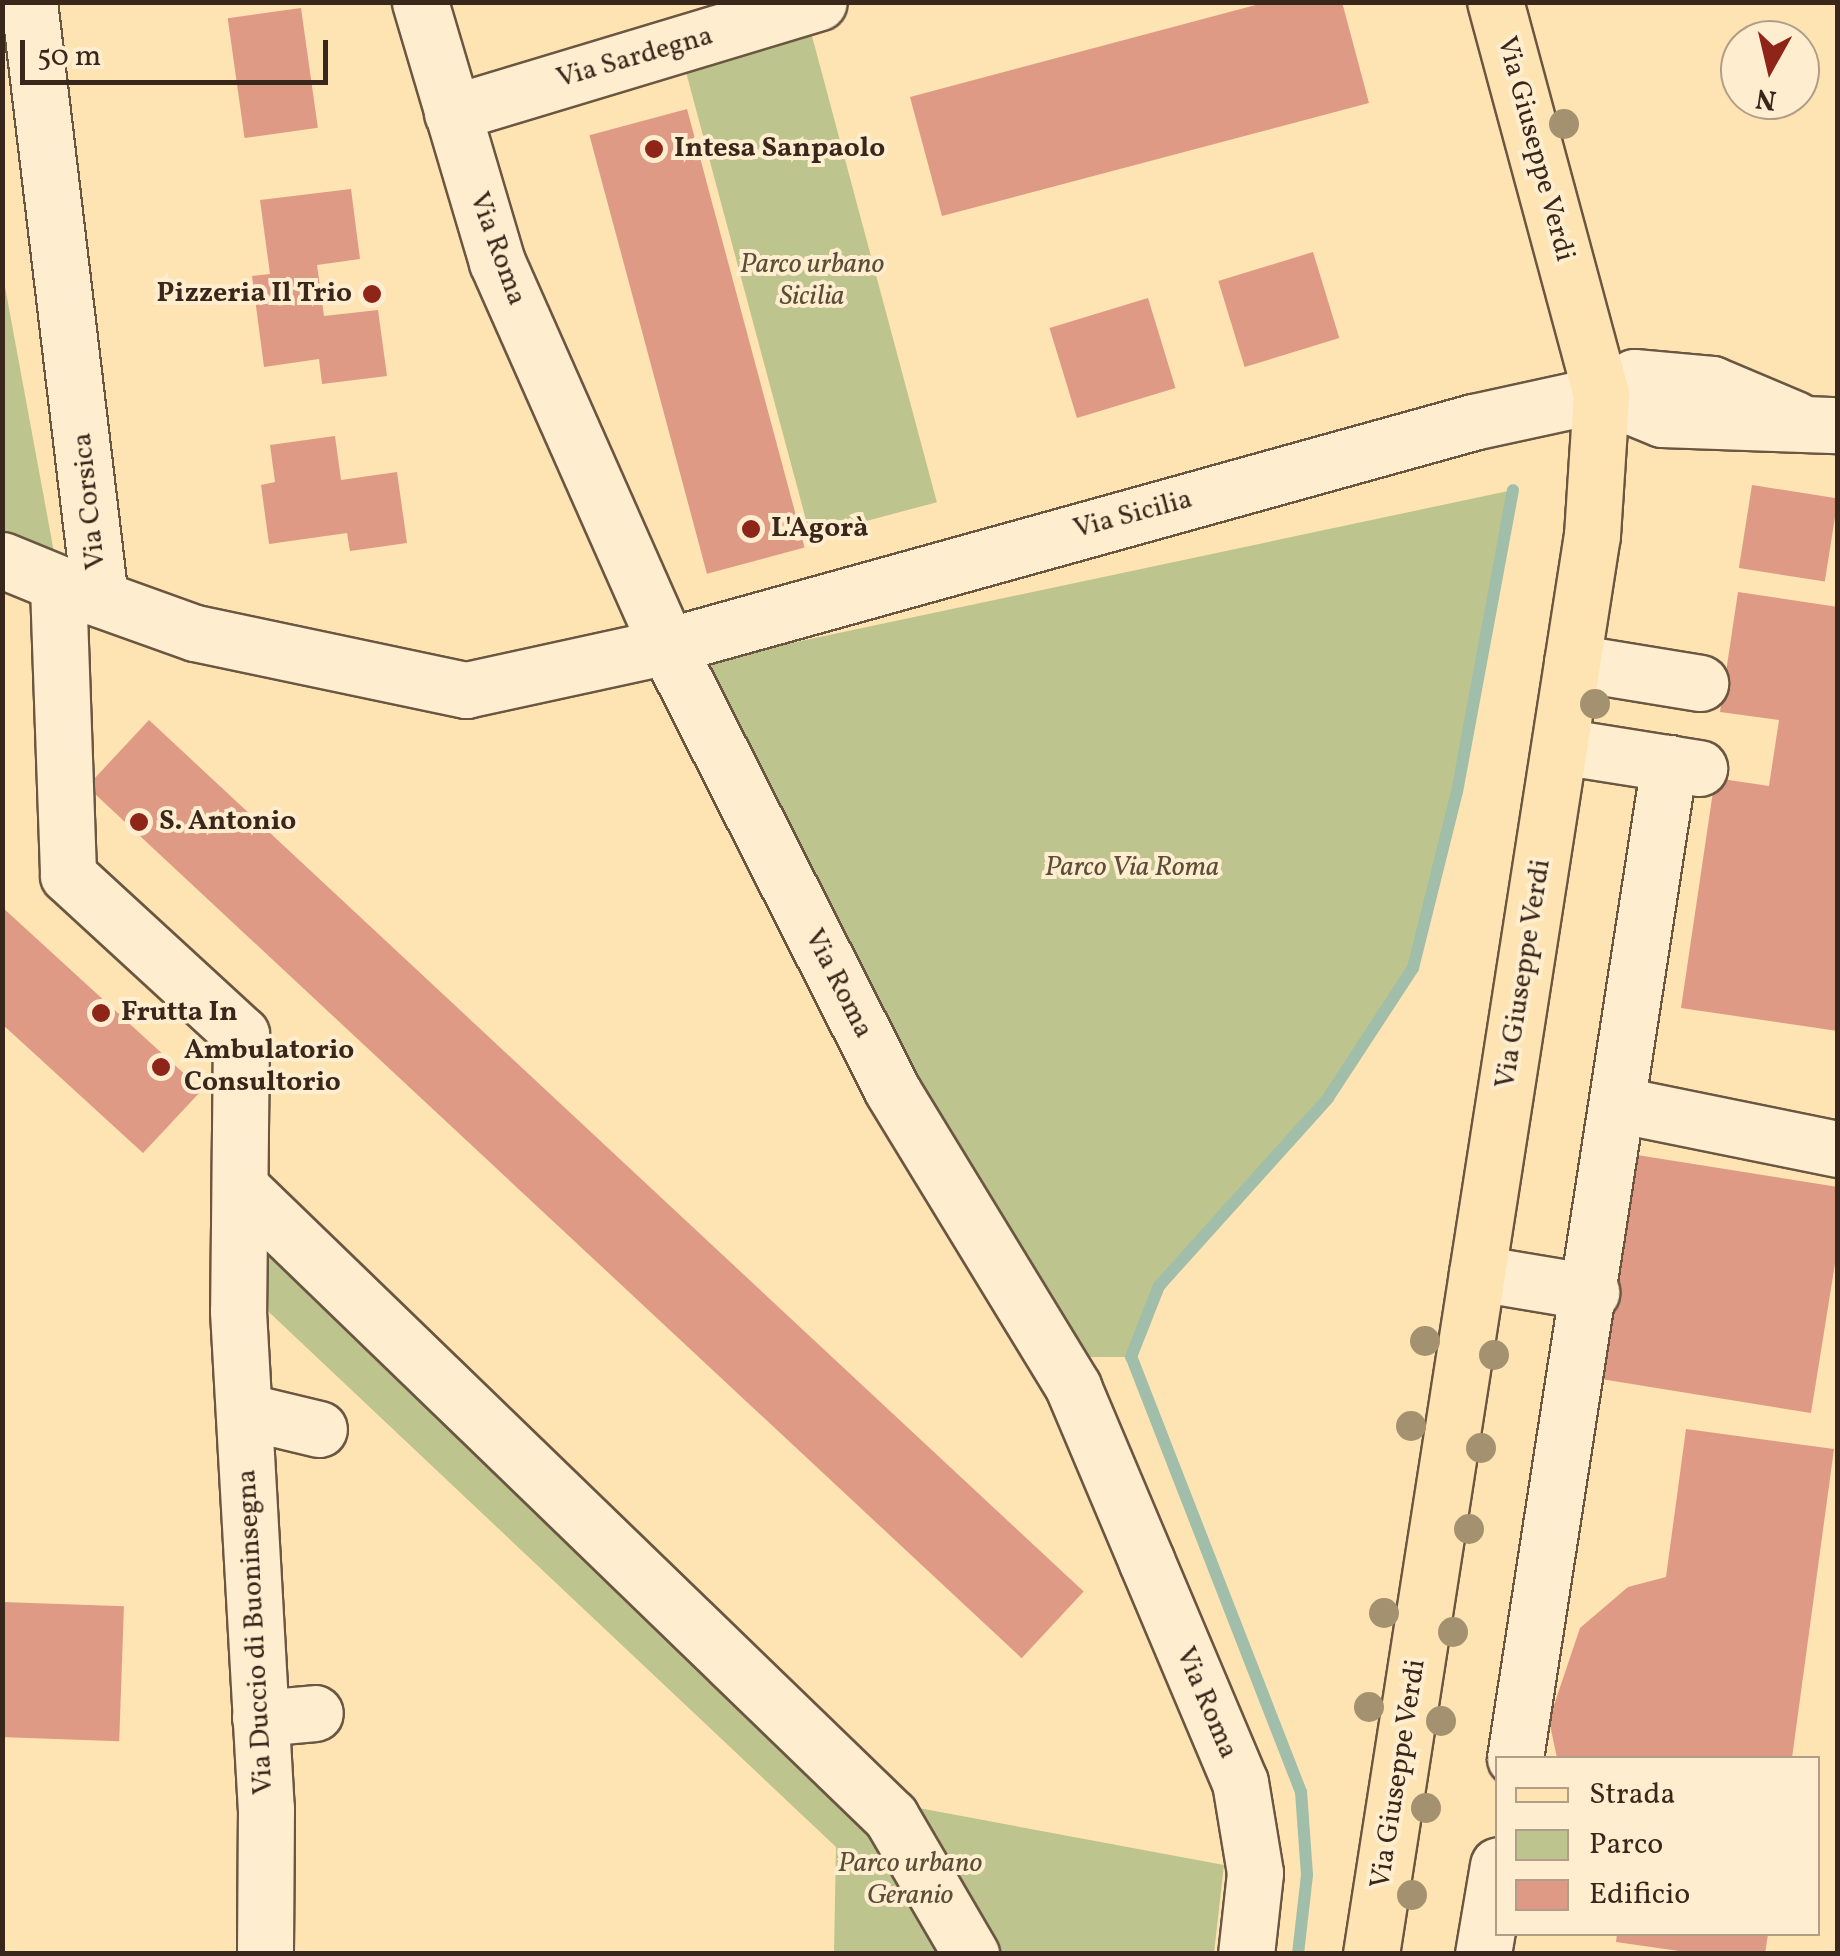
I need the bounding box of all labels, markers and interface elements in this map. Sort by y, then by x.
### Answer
scale bar [25,20,332,82]
street label: Via Sardegna [553,20,717,96]
north arrow [1720,20,1820,120]
street label: Via Giuseppe Verdi [1489,32,1581,266]
text: 50 m [37,36,101,78]
text: N [1753,77,1779,119]
place label: Intesa Sanpaolo [674,132,885,166]
marker: Intesa Sanpaolo [643,138,665,160]
street label: Via Roma [461,188,533,310]
park label: Parco urbano Sicilia [740,248,884,314]
place label: Pizzeria Il Trio [156,277,352,311]
marker: Pizzeria Il Trio [361,283,383,305]
street label: Via Corsica [66,431,114,571]
street label: Via Sicilia [1070,483,1196,547]
place label: L'Agorà [771,512,869,546]
marker: L'Agorà [740,518,762,540]
place label: S. Antonio [159,805,296,839]
marker: S. Antonio [128,811,150,833]
park label: Parco Via Roma [1045,851,1219,885]
street label: Via Giuseppe Verdi [1489,857,1559,1091]
street label: Via Roma [796,924,880,1044]
place label: Frutta In [121,996,238,1030]
marker: Frutta In [90,1002,112,1024]
place label: Ambulatorio Consultorio [184,1034,354,1100]
marker: Ambulatorio Consultorio [148,1054,174,1080]
street label: Via Duccio di Buoninsegna [231,1468,281,1796]
street label: Via Roma [1167,1642,1245,1764]
street label: Via Giuseppe Verdi [1364,1657,1434,1891]
legend [1495,1756,1820,1936]
text: Strada [1589,1774,1675,1816]
text: Parco [1589,1824,1663,1866]
park label: Parco urbano Geranio [838,1847,982,1913]
text: Edificio [1589,1874,1690,1916]

